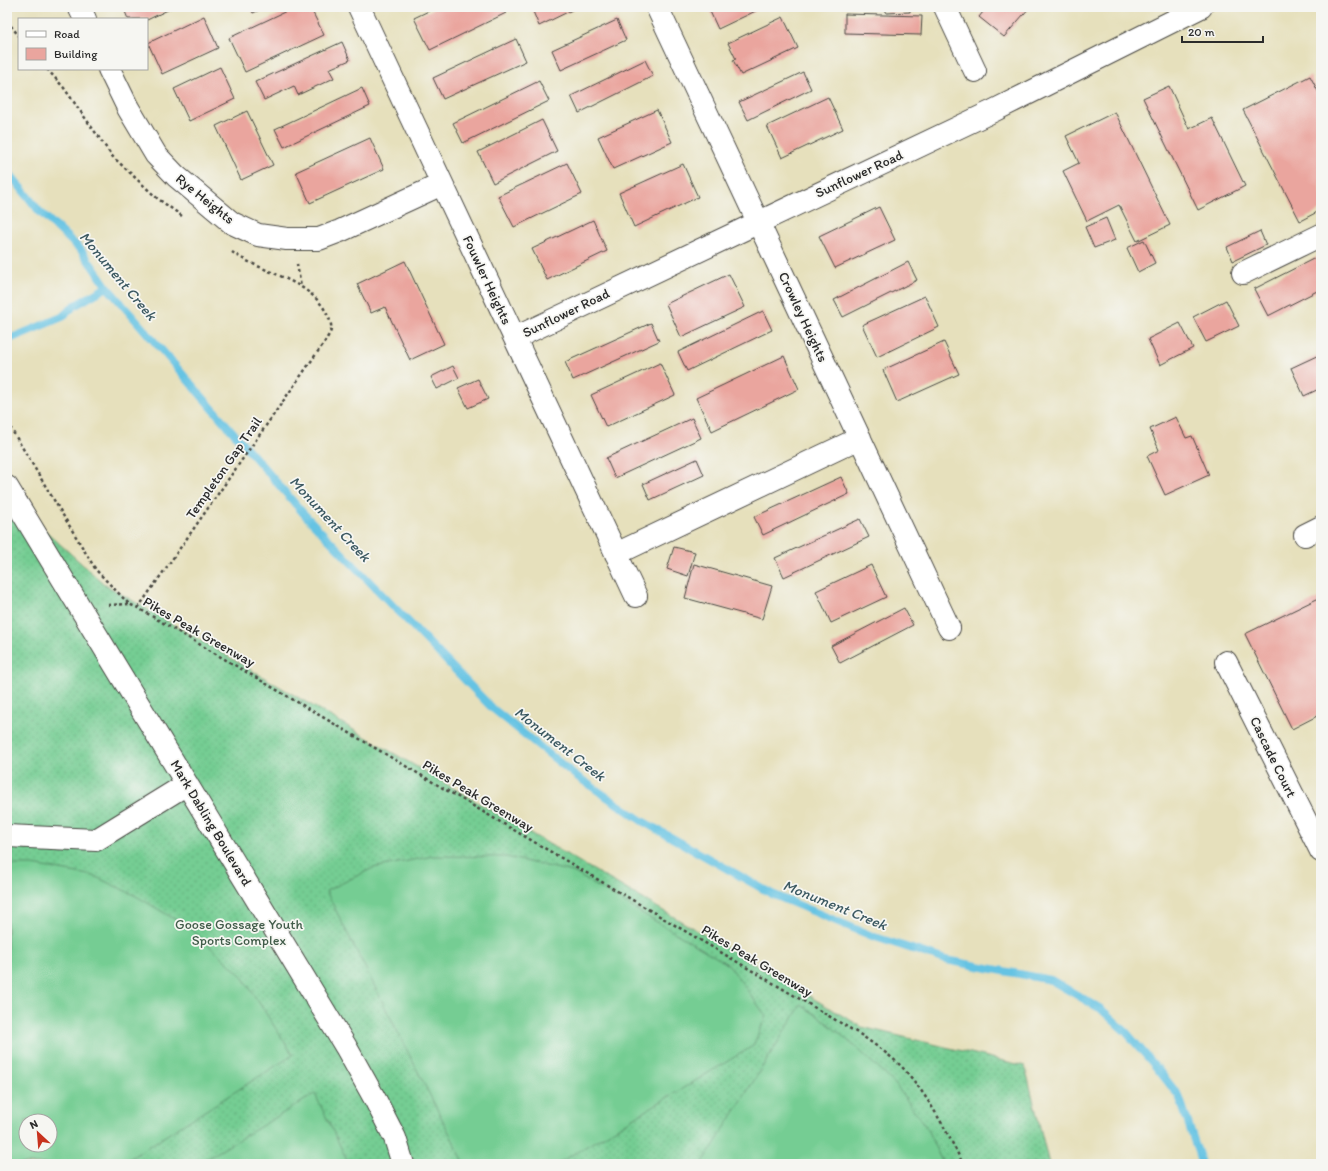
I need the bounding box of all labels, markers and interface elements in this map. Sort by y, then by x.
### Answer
legend [18,18,148,70]
scale bar [1182,18,1263,44]
text: 20 m [1188,25,1215,39]
text: Road [54,27,80,41]
text: Building [54,47,98,61]
street label: Sunflower Road [813,146,906,202]
street label: Rye Heights [172,170,238,228]
water label: Monument Creek [76,228,161,325]
street label: Fouwler Heights [459,233,515,327]
street label: Crowley Heights [775,269,831,365]
street label: Sunflower Road [520,284,613,341]
street label: Templeton Gap Trail [182,414,266,522]
water label: Monument Creek [286,473,375,566]
street label: Pikes Peak Greenway [140,593,258,671]
water label: Monument Creek [511,703,610,786]
street label: Cascade Court [1246,714,1300,800]
street label: Pikes Peak Greenway [419,756,537,836]
street label: Mark Dabling Boulevard [167,757,256,889]
water label: Monument Creek [780,876,891,934]
park label: Goose Gossage Youth Sports Complex [175,916,304,949]
street label: Pikes Peak Greenway [698,921,816,1001]
north arrow [18,1113,58,1153]
text: N [28,1117,40,1132]

